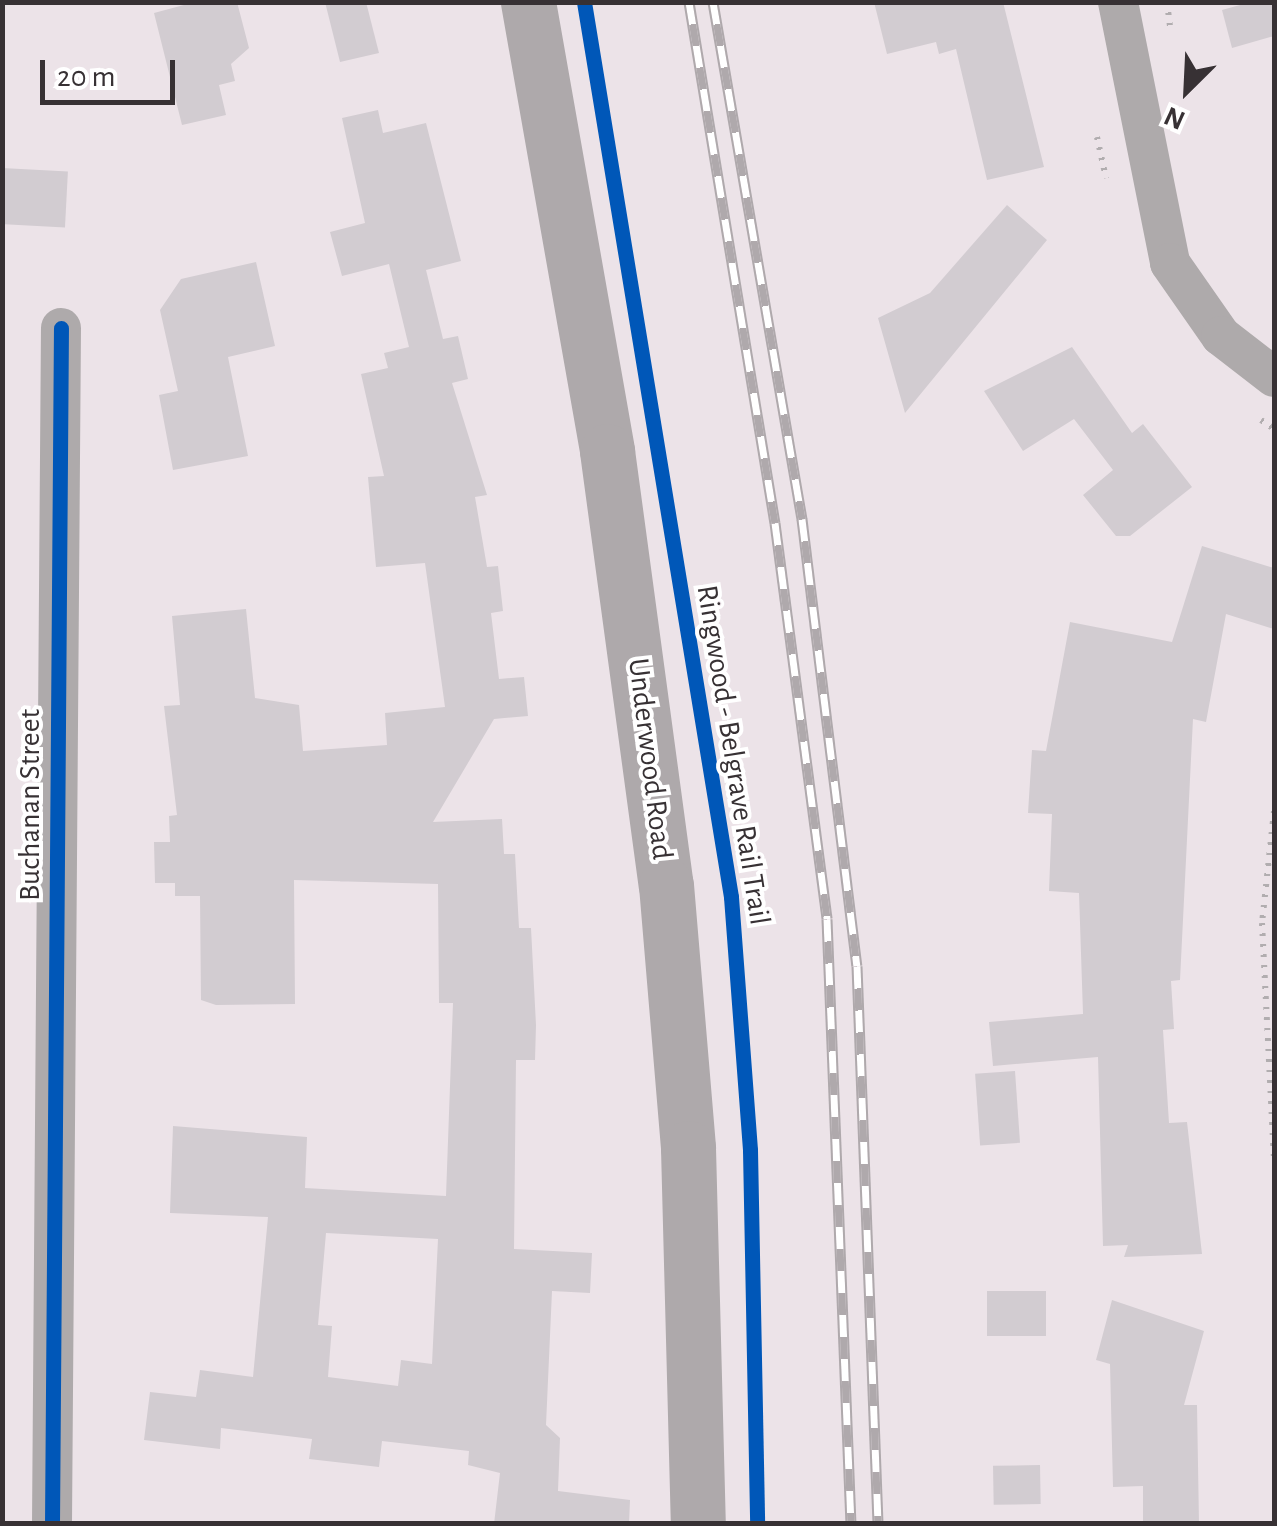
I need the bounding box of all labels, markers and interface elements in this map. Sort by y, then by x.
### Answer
scale bar [45,40,180,102]
north arrow [1137,40,1237,140]
text: 20 m [57,62,115,92]
text: N [1160,101,1189,134]
street label: Ringwood - Belgrave Rail Trail [688,582,778,928]
street label: Underwood Road [620,656,680,862]
street label: Buchanan Street [12,709,48,901]

